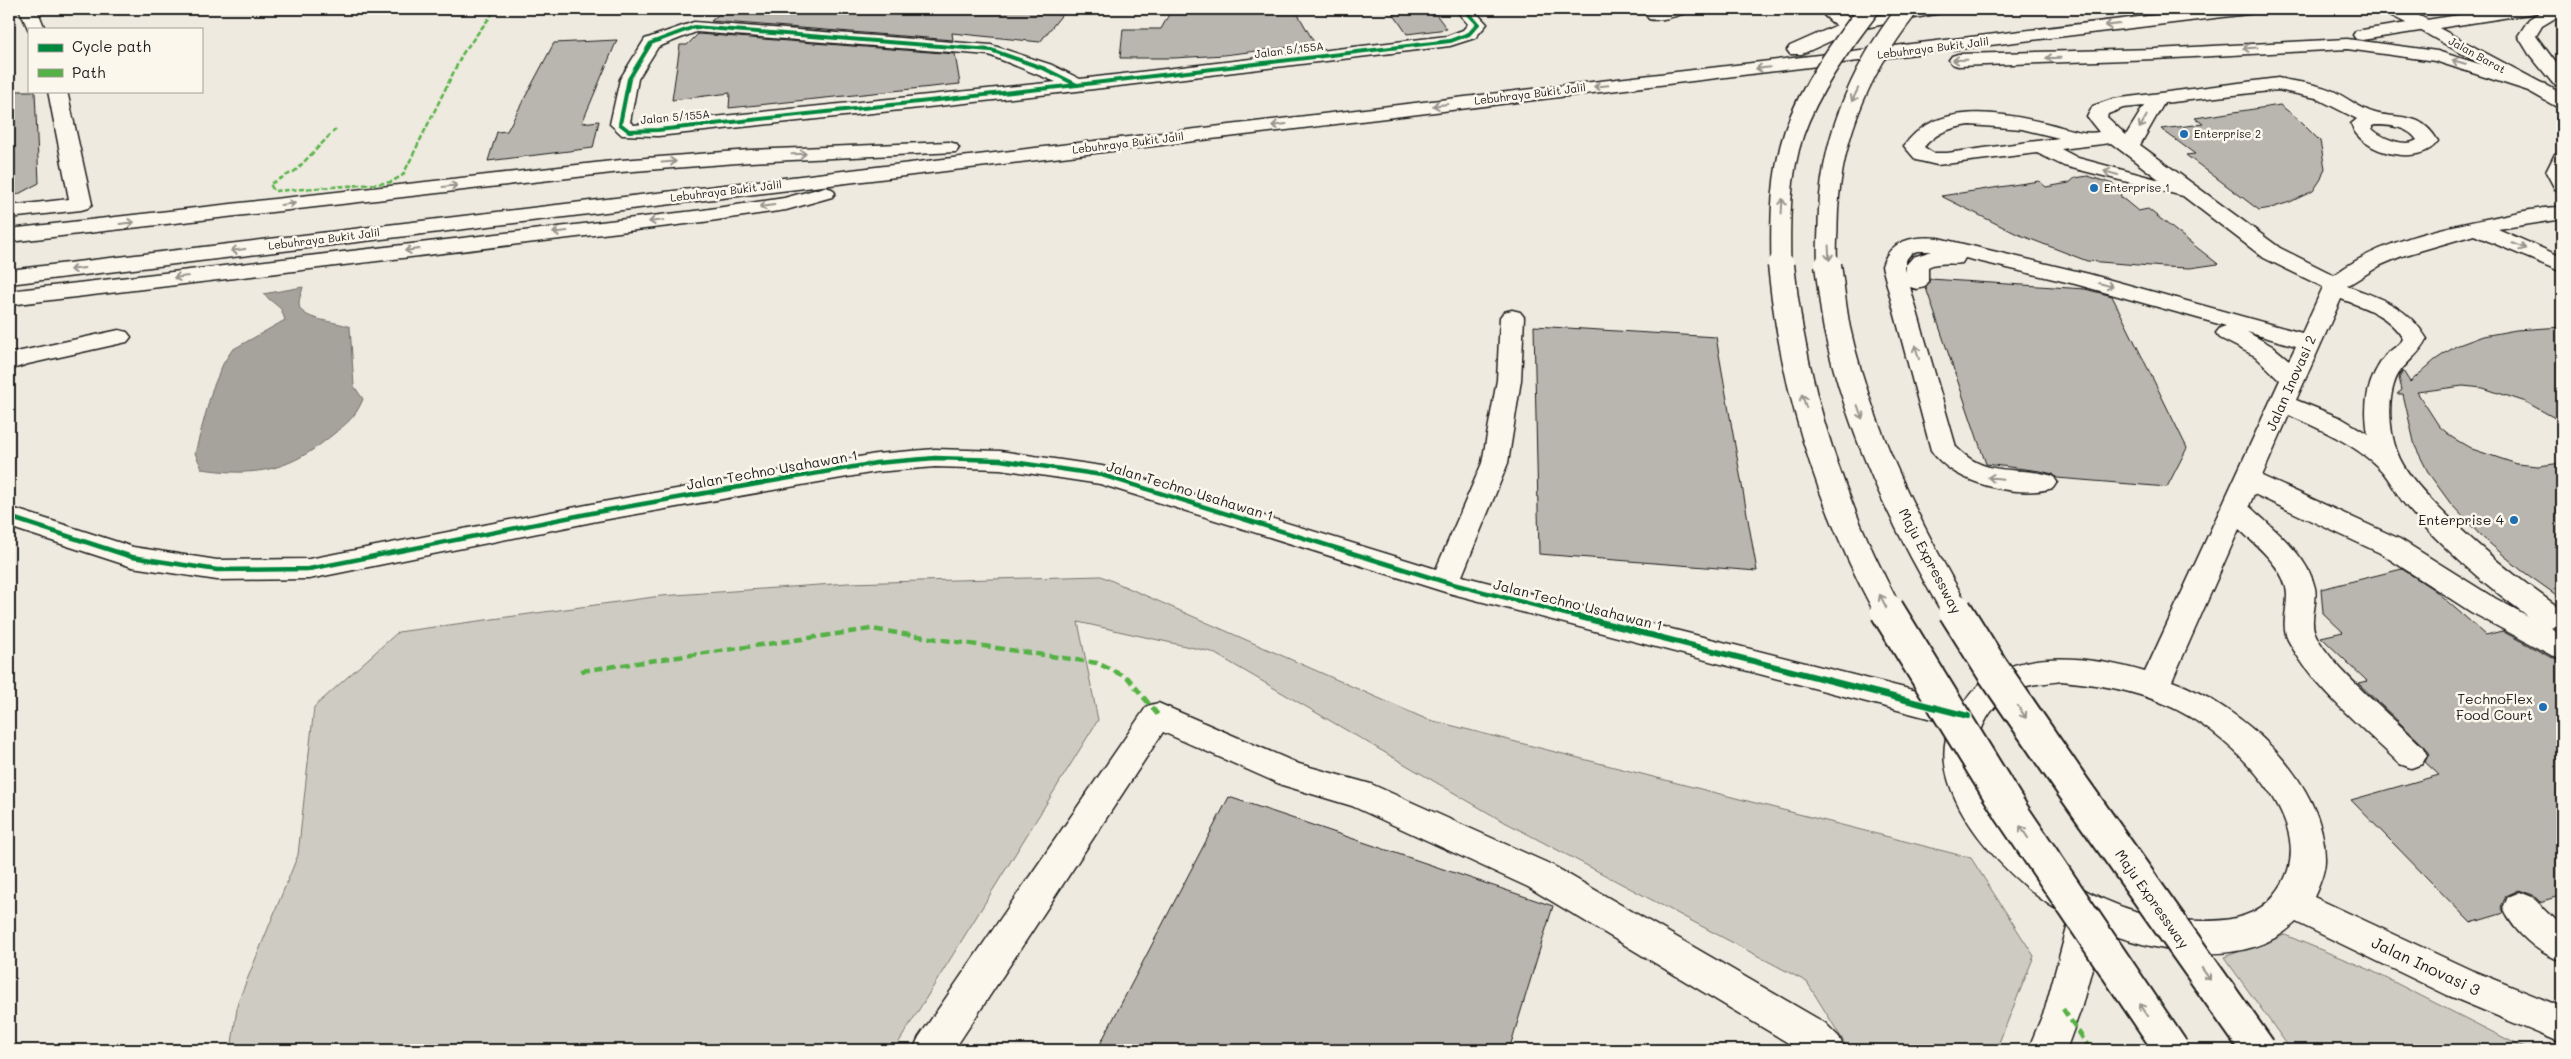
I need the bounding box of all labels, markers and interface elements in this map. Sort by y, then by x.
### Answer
one-way arrow [2105,21,2121,31]
legend [28,28,202,92]
street label: Lebuhraya Bukit Jalil [1876,33,1990,62]
street label: Jalan Barat [2446,33,2509,76]
text: Cycle path [72,36,151,56]
street label: Jalan 5/155A [1253,38,1324,61]
one-way arrow [2242,44,2258,53]
one-way arrow [2045,53,2061,62]
one-way arrow [1952,55,1968,65]
one-way arrow [2451,57,2467,66]
text: Path [72,62,106,82]
one-way arrow [1755,63,1771,73]
street label: Lebuhraya Bukit Jalil [1473,79,1587,108]
one-way arrow [1593,81,1609,91]
one-way arrow [1850,87,1860,102]
one-way arrow [1432,100,1448,110]
street label: Jalan 5/155A [640,106,710,127]
one-way arrow [2138,115,2148,129]
one-way arrow [1271,120,1287,130]
place label: Enterprise 2 [2194,126,2261,141]
street label: Lebuhraya Bukit Jalil [1071,128,1185,157]
marker: Enterprise 2 [2178,128,2190,140]
one-way arrow [790,149,807,159]
one-way arrow [661,157,677,167]
one-way arrow [2104,168,2120,178]
street label: Lebuhraya Bukit Jalil [669,176,783,205]
place label: Enterprise 1 [2104,180,2170,195]
one-way arrow [441,181,457,191]
marker: Enterprise 1 [2088,182,2100,194]
one-way arrow [280,199,296,209]
one-way arrow [1777,199,1786,215]
one-way arrow [759,202,775,212]
one-way arrow [648,216,664,226]
one-way arrow [118,218,134,228]
street label: Lebuhraya Bukit Jalil [267,224,381,253]
one-way arrow [552,227,568,237]
one-way arrow [2511,242,2526,252]
one-way arrow [230,245,246,255]
one-way arrow [405,245,421,255]
one-way arrow [1824,245,1833,261]
one-way arrow [69,264,85,274]
one-way arrow [174,272,190,282]
one-way arrow [2098,281,2114,291]
street label: Jalan Inovasi 2 [2261,332,2320,434]
one-way arrow [1911,345,1921,361]
one-way arrow [1799,394,1809,410]
one-way arrow [1856,404,1865,419]
street label: Jalan Techno Usahawan 1 [685,445,859,494]
street label: Jalan Techno Usahawan 1 [1104,456,1276,525]
one-way arrow [1988,473,2004,483]
street label: Maju Expressway [1895,505,1966,617]
place label: Enterprise 4 [2418,510,2505,529]
marker: Enterprise 4 [2508,514,2520,526]
street label: Jalan Techno Usahawan 1 [1492,574,1665,635]
one-way arrow [1878,594,1887,609]
place label: TechnoFlex Food Court [2456,689,2533,724]
marker: TechnoFlex Food Court [2537,701,2549,713]
one-way arrow [2017,705,2027,719]
one-way arrow [2018,825,2029,839]
street label: Maju Expressway [2111,845,2194,952]
street label: Jalan Inovasi 3 [2368,931,2484,1000]
one-way arrow [2200,967,2211,980]
one-way arrow [2139,1003,2150,1017]

